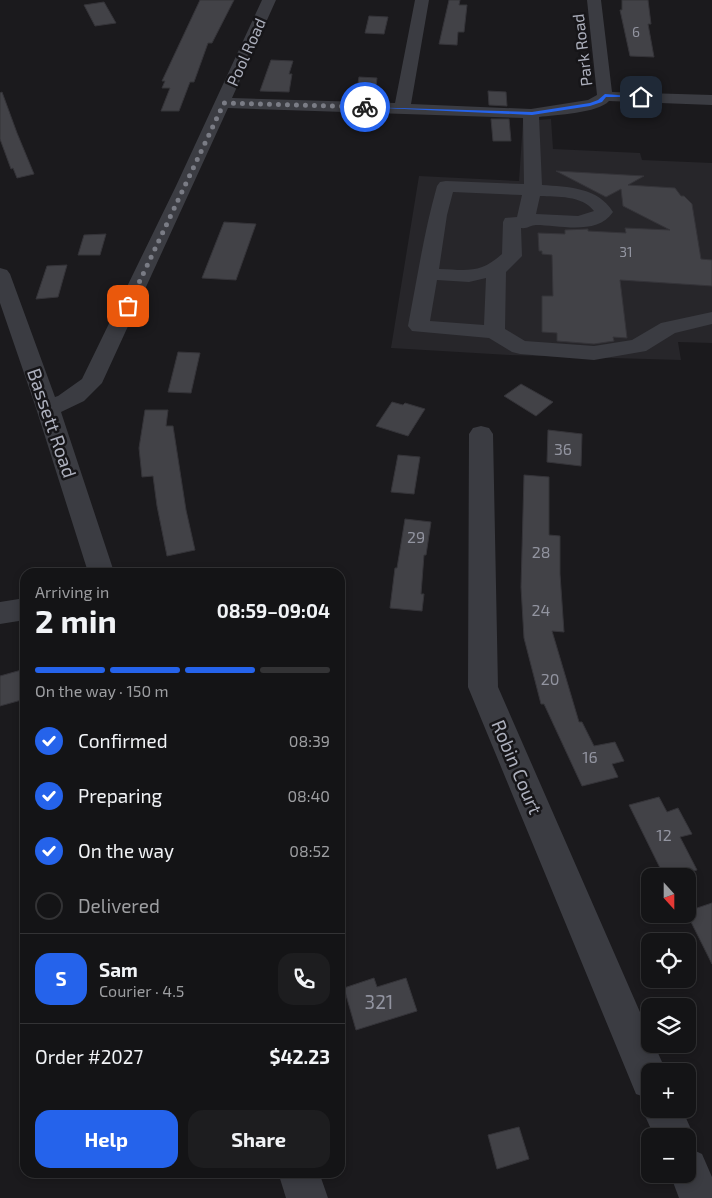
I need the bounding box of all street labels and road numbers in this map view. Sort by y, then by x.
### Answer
street label: Park Road [568,13,595,87]
street label: Pool Road [222,15,269,89]
street label: Bassett Road [23,365,82,481]
street label: Robin Court [487,716,548,818]

